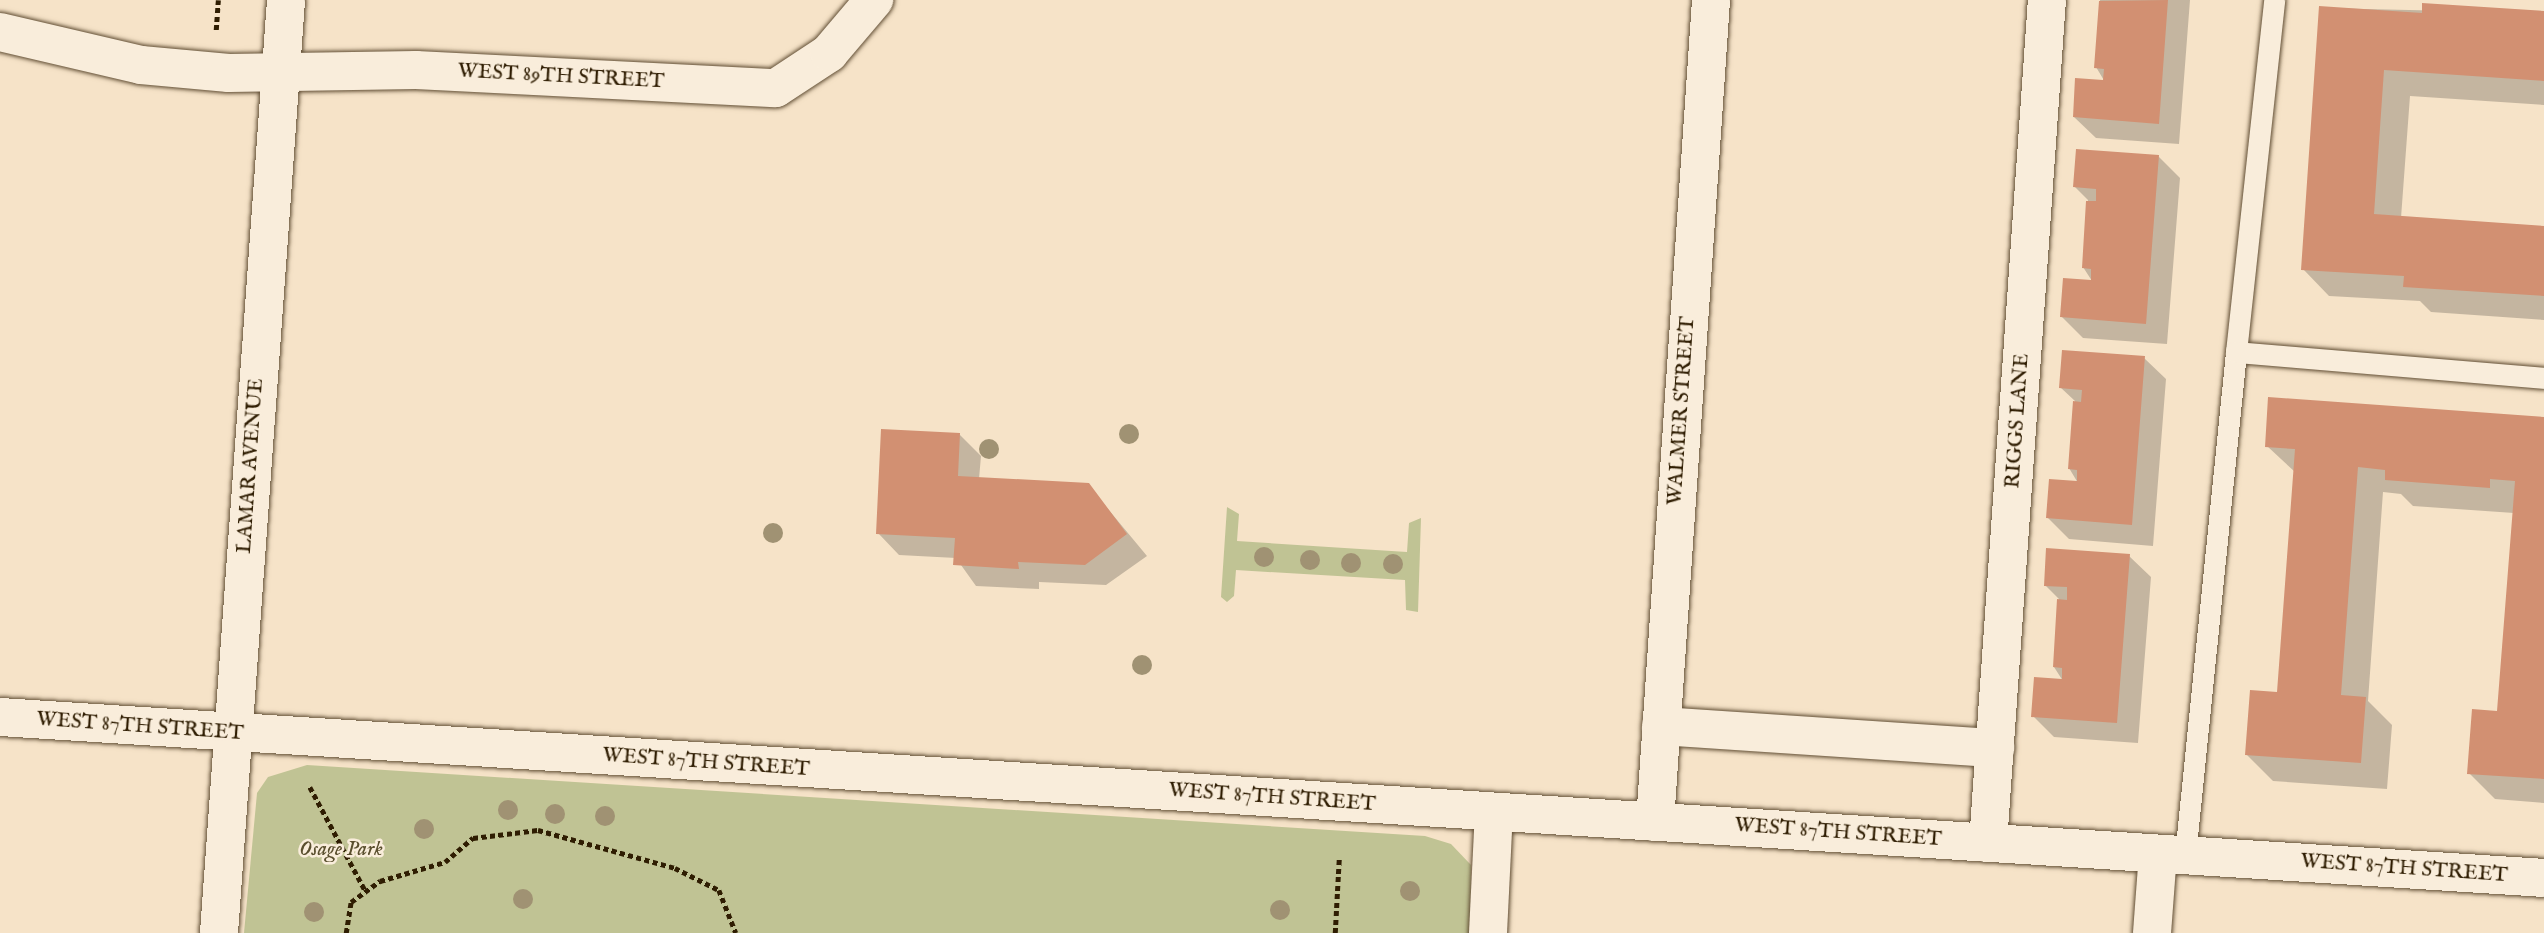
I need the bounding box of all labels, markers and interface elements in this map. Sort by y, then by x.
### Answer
street label: WEST 89TH STREET [457,59,665,95]
street label: WALMER STREET [1663,316,1701,506]
street label: RIGGS LANE [2001,353,2035,489]
street label: LAMAR AVENUE [232,378,270,554]
street label: WEST 87TH STREET [36,707,244,747]
street label: WEST 87TH STREET [602,743,810,783]
street label: WEST 87TH STREET [1168,778,1376,818]
street label: WEST 87TH STREET [1734,813,1942,853]
park label: Osage Park [299,837,383,863]
street label: WEST 87TH STREET [2300,849,2508,889]

